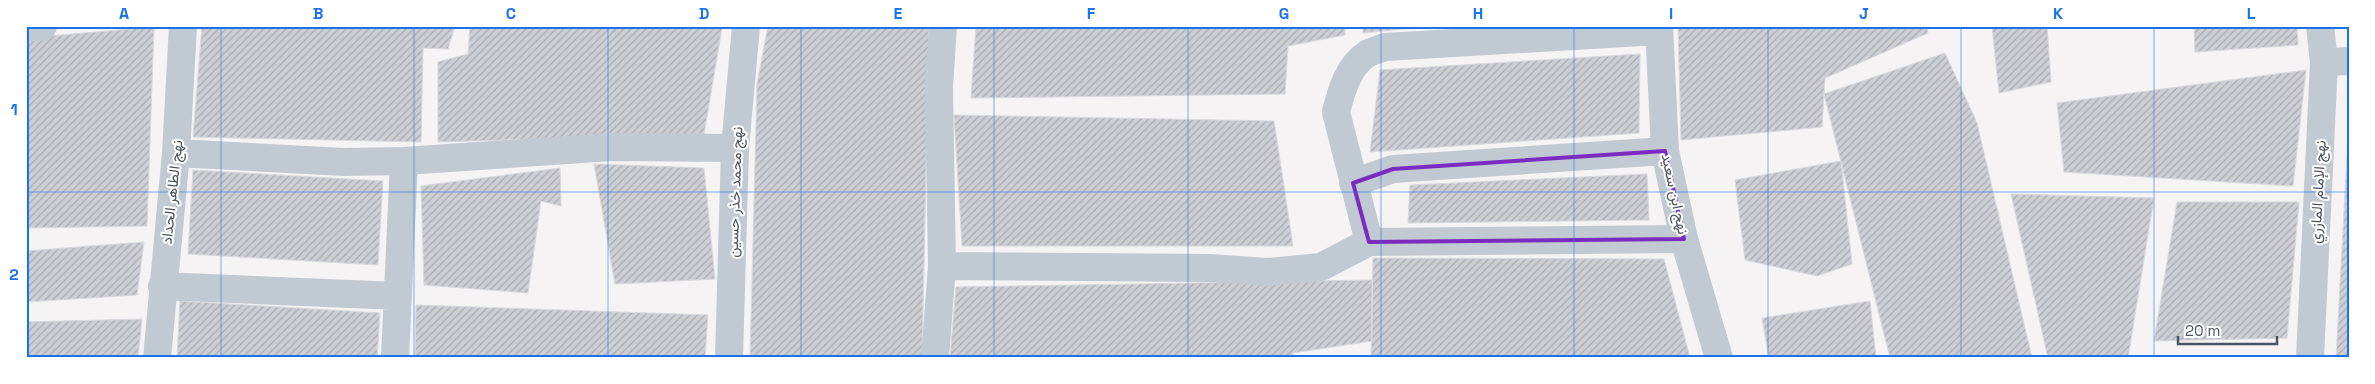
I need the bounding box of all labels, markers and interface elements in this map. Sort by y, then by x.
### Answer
text: A [119,3,129,24]
text: B [313,3,323,24]
text: C [506,3,516,24]
text: D [699,3,709,24]
text: E [894,3,903,24]
text: F [1087,3,1096,24]
text: G [1279,3,1289,24]
text: H [1473,3,1483,24]
text: I [1669,3,1673,24]
text: J [1859,3,1869,24]
text: K [2053,3,2063,24]
text: L [2247,3,2256,24]
text: 1 [10,99,18,120]
street label: نهج محمد خذر حسين [723,126,748,258]
street label: نهج الطاهر الحداد [157,139,188,245]
street label: نهج الإمام المازري [2305,140,2334,244]
street label: نهج ابن سعيد [1656,152,1693,237]
text: 2 [9,264,19,285]
scale bar [2178,314,2276,346]
text: 20 m [2185,321,2220,340]

